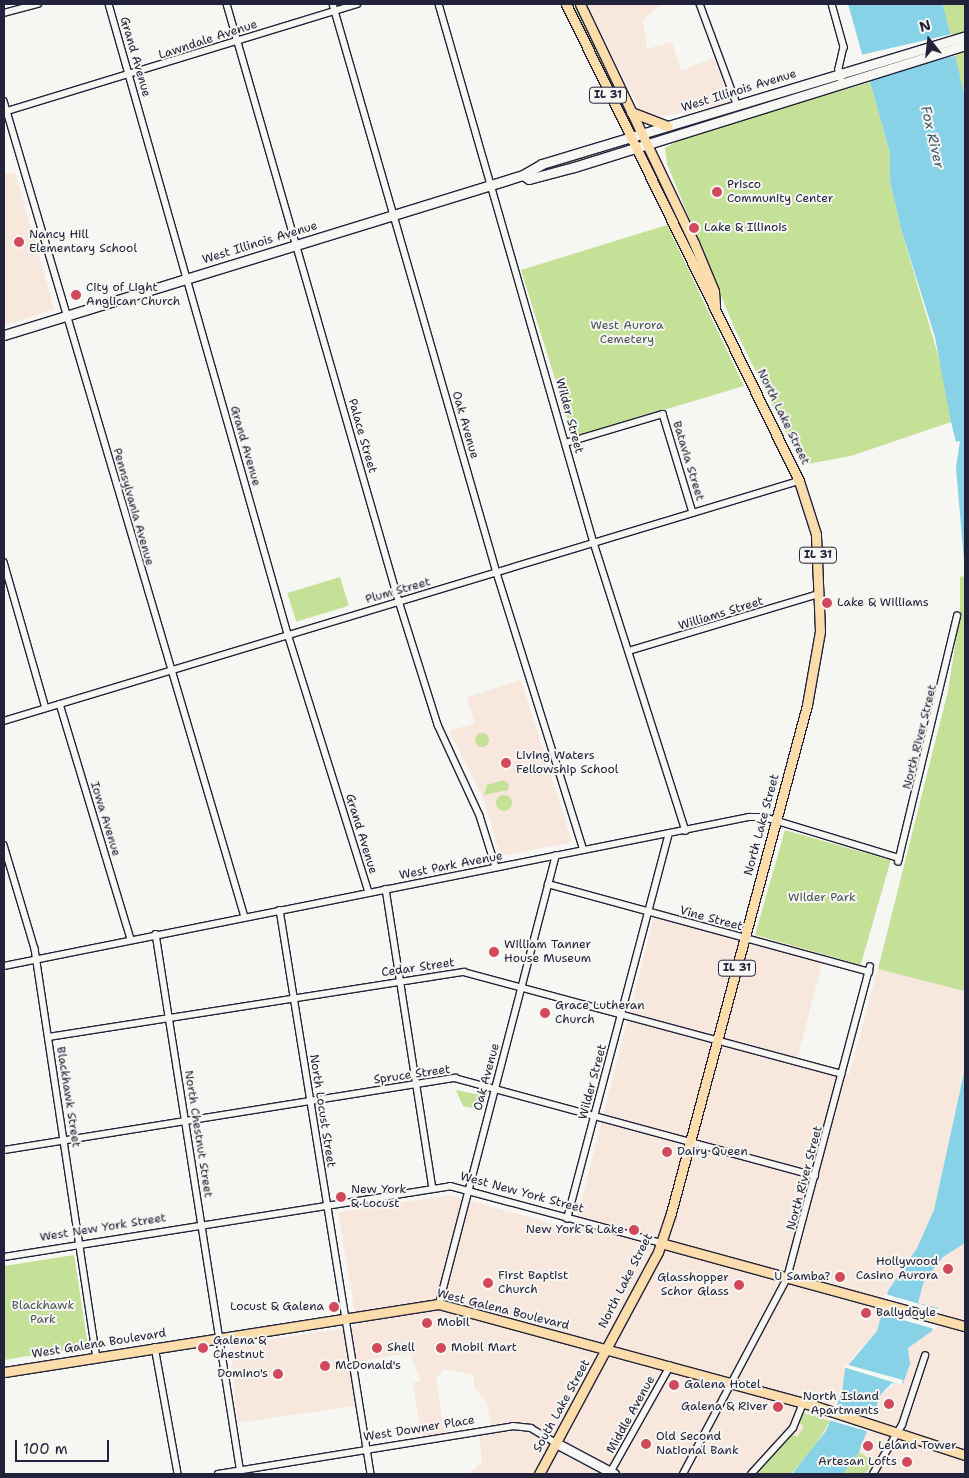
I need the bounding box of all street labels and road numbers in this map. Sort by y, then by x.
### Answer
street label: Grand Avenue [117,15,153,99]
street label: Lawndale Avenue [157,17,259,63]
street label: West Illinois Avenue [680,67,798,115]
road number: IL 31 [588,86,628,104]
street label: West Illinois Avenue [201,219,319,267]
street label: North Lake Street [754,367,812,467]
street label: Wilder Street [552,377,586,455]
street label: Oak Avenue [449,390,481,460]
street label: Palace Street [345,397,379,475]
street label: Grand Avenue [227,404,263,488]
street label: Batavia Street [669,419,707,503]
street label: Pennsylvania Avenue [109,447,157,567]
road number: IL 31 [798,546,838,564]
street label: Plum Street [364,575,432,607]
street label: Williams Street [677,594,765,634]
street label: North River Street [900,683,940,791]
street label: North Lake Street [742,773,782,877]
street label: Iowa Avenue [87,780,123,858]
street label: Grand Avenue [342,792,380,876]
street label: West Park Avenue [398,849,504,883]
street label: Vine Street [678,904,744,934]
street label: Cedar Street [380,956,456,980]
road number: IL 31 [717,960,757,976]
street label: Oak Avenue [471,1042,503,1112]
street label: Wilder Street [576,1043,610,1121]
street label: Blackhawk Street [53,1046,83,1148]
street label: North Locust Street [306,1053,338,1169]
street label: Spruce Street [373,1062,451,1088]
street label: North Chestnut Street [181,1069,215,1199]
street label: North River Street [784,1124,826,1232]
street label: West New York Street [459,1170,585,1216]
street label: West New York Street [39,1211,167,1245]
street label: North Lake Street [596,1231,656,1331]
street label: West Galena Boulevard [435,1287,571,1333]
street label: West Galena Boulevard [31,1326,167,1362]
street label: South Lake Street [531,1357,593,1455]
street label: Middle Avenue [604,1374,658,1456]
street label: West Downer Place [362,1413,476,1445]

